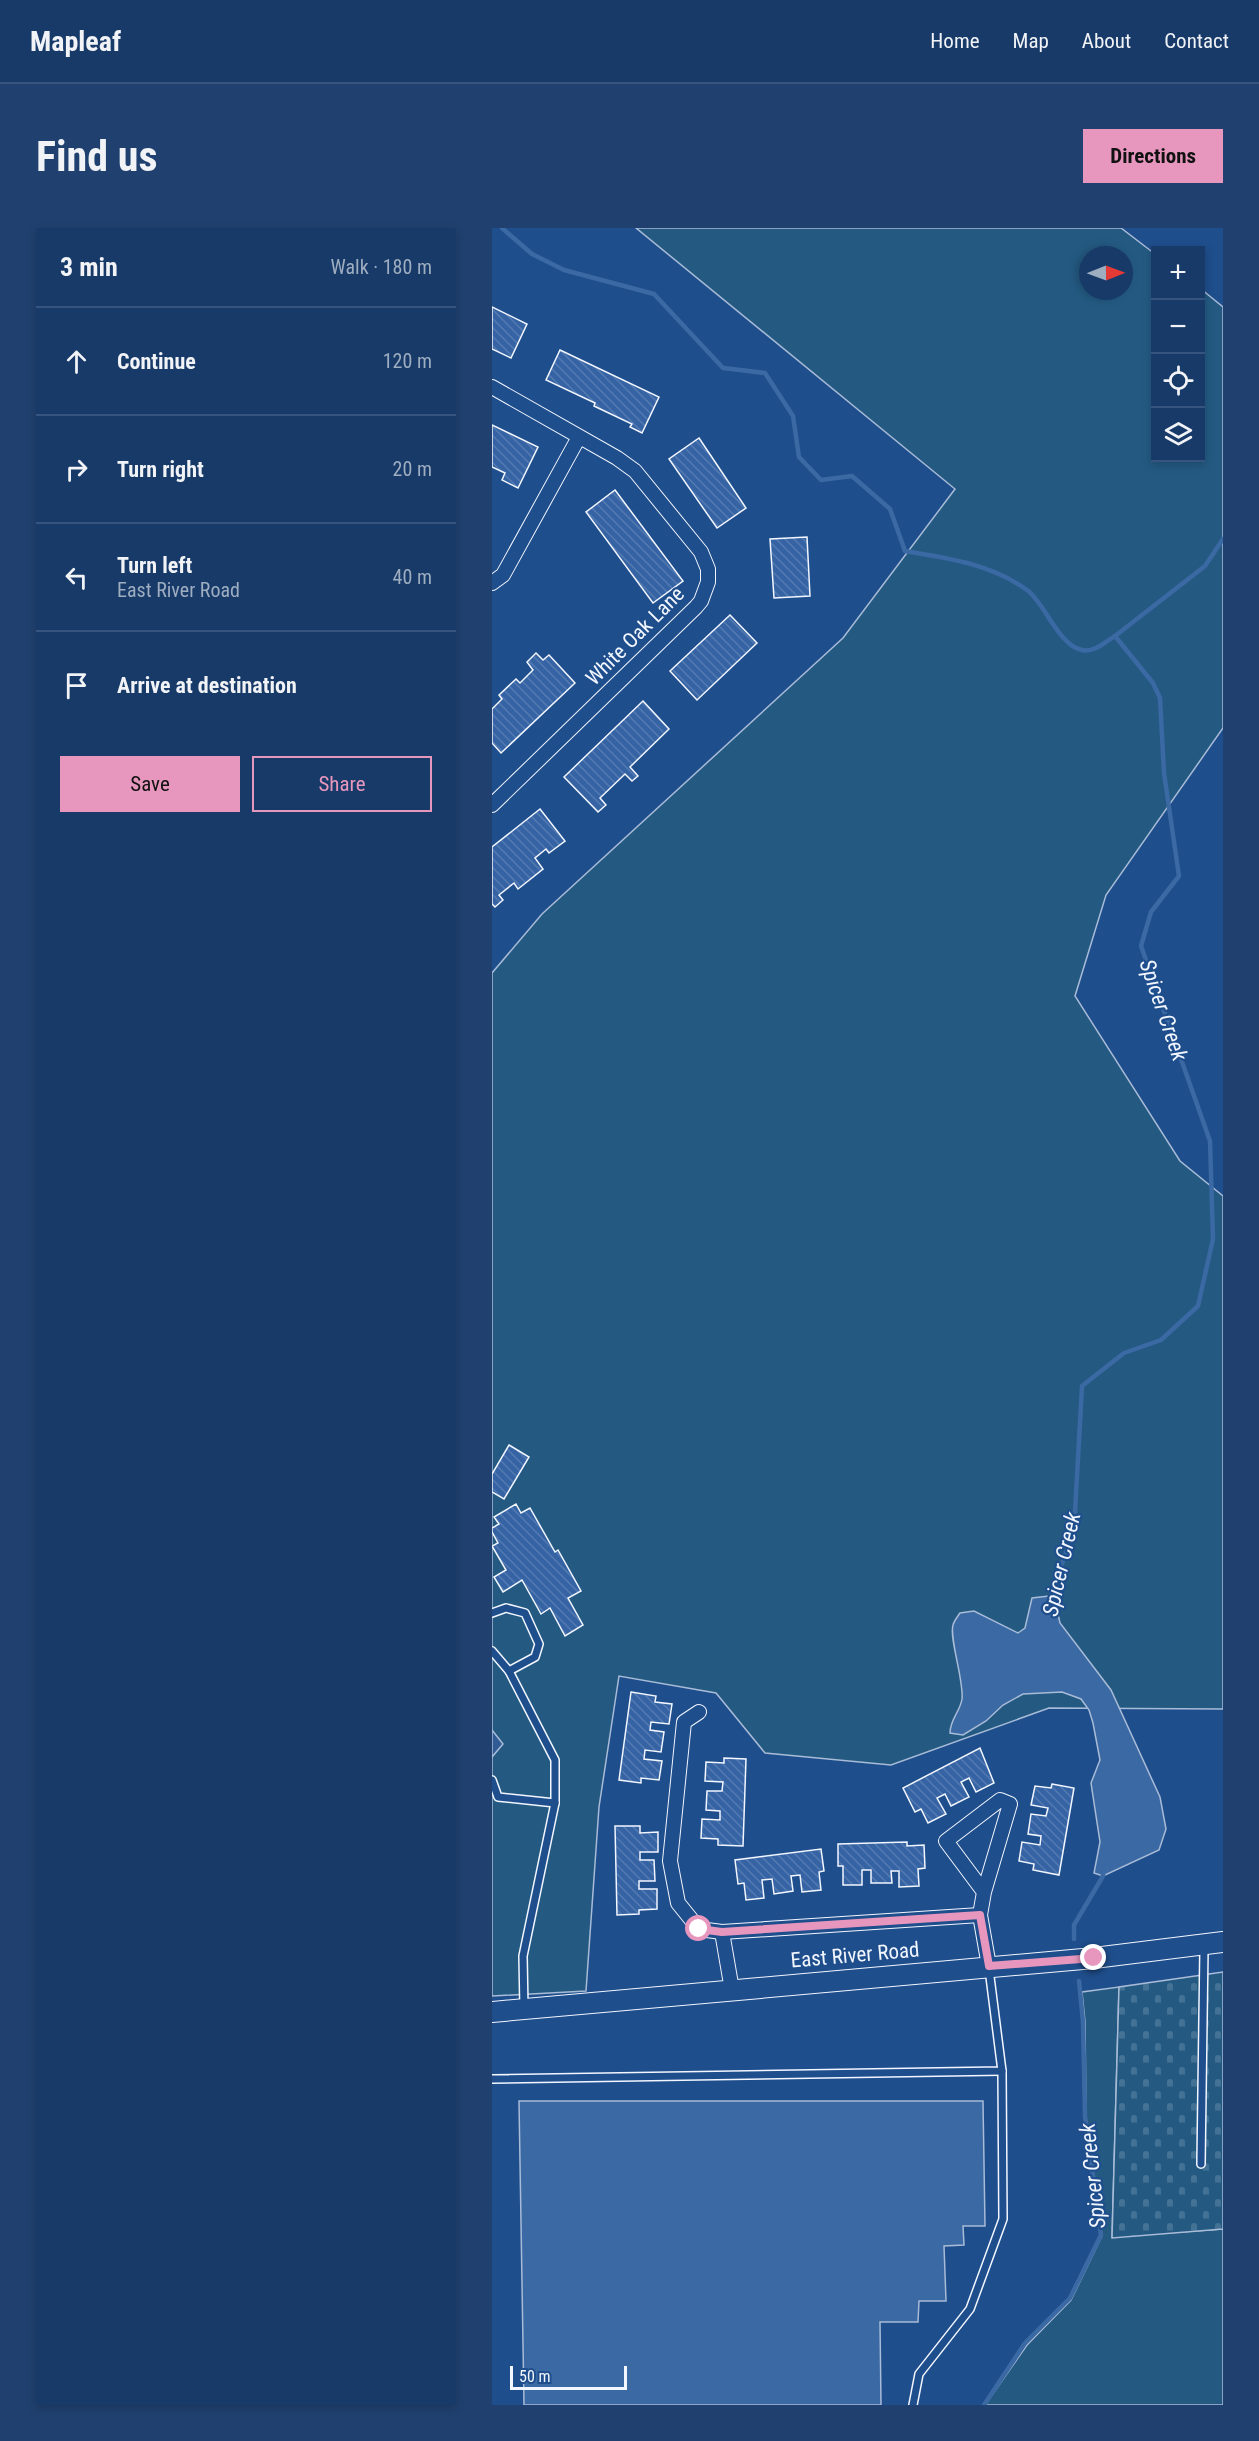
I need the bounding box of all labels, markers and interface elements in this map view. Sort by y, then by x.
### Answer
text: Mapleaf [30,25,121,58]
text: Home [930,29,980,53]
text: Map [1013,29,1049,53]
text: About [1082,29,1131,53]
text: Contact [1164,29,1229,53]
button: Directions [1083,129,1223,183]
text: Find us [36,132,157,181]
north arrow [1079,246,1133,300]
map controls [1151,246,1205,462]
button: + [1151,246,1205,300]
text: 3 min [60,252,118,282]
text: Walk · 180 m [331,255,432,279]
button: − [1151,300,1205,354]
icon: ahead [60,345,93,378]
text: Continue [117,349,196,374]
text: 120 m [383,349,432,373]
button: locate [1151,354,1205,408]
button: layers [1151,408,1205,462]
icon: right [60,453,93,486]
text: Turn right [117,457,204,482]
text: 20 m [393,457,432,481]
text: Turn left [117,553,192,578]
icon: left [60,561,93,594]
text: 40 m [393,565,432,589]
text: East River Road [117,578,240,602]
street label: White Oak Lane [581,582,689,690]
icon: arrive [60,669,93,702]
text: Arrive at destination [117,673,297,698]
button: Save [60,756,240,812]
button: Share [252,756,432,812]
water label: Spicer Creek [1134,956,1193,1065]
water label: Spicer Creek [1037,1509,1086,1619]
route start [685,1915,711,1941]
street label: East River Road [790,1937,920,1973]
route end [1080,1944,1106,1970]
water label: Spicer Creek [1074,2122,1110,2230]
scale bar [510,2363,627,2390]
text: 50 m [519,2367,551,2386]

